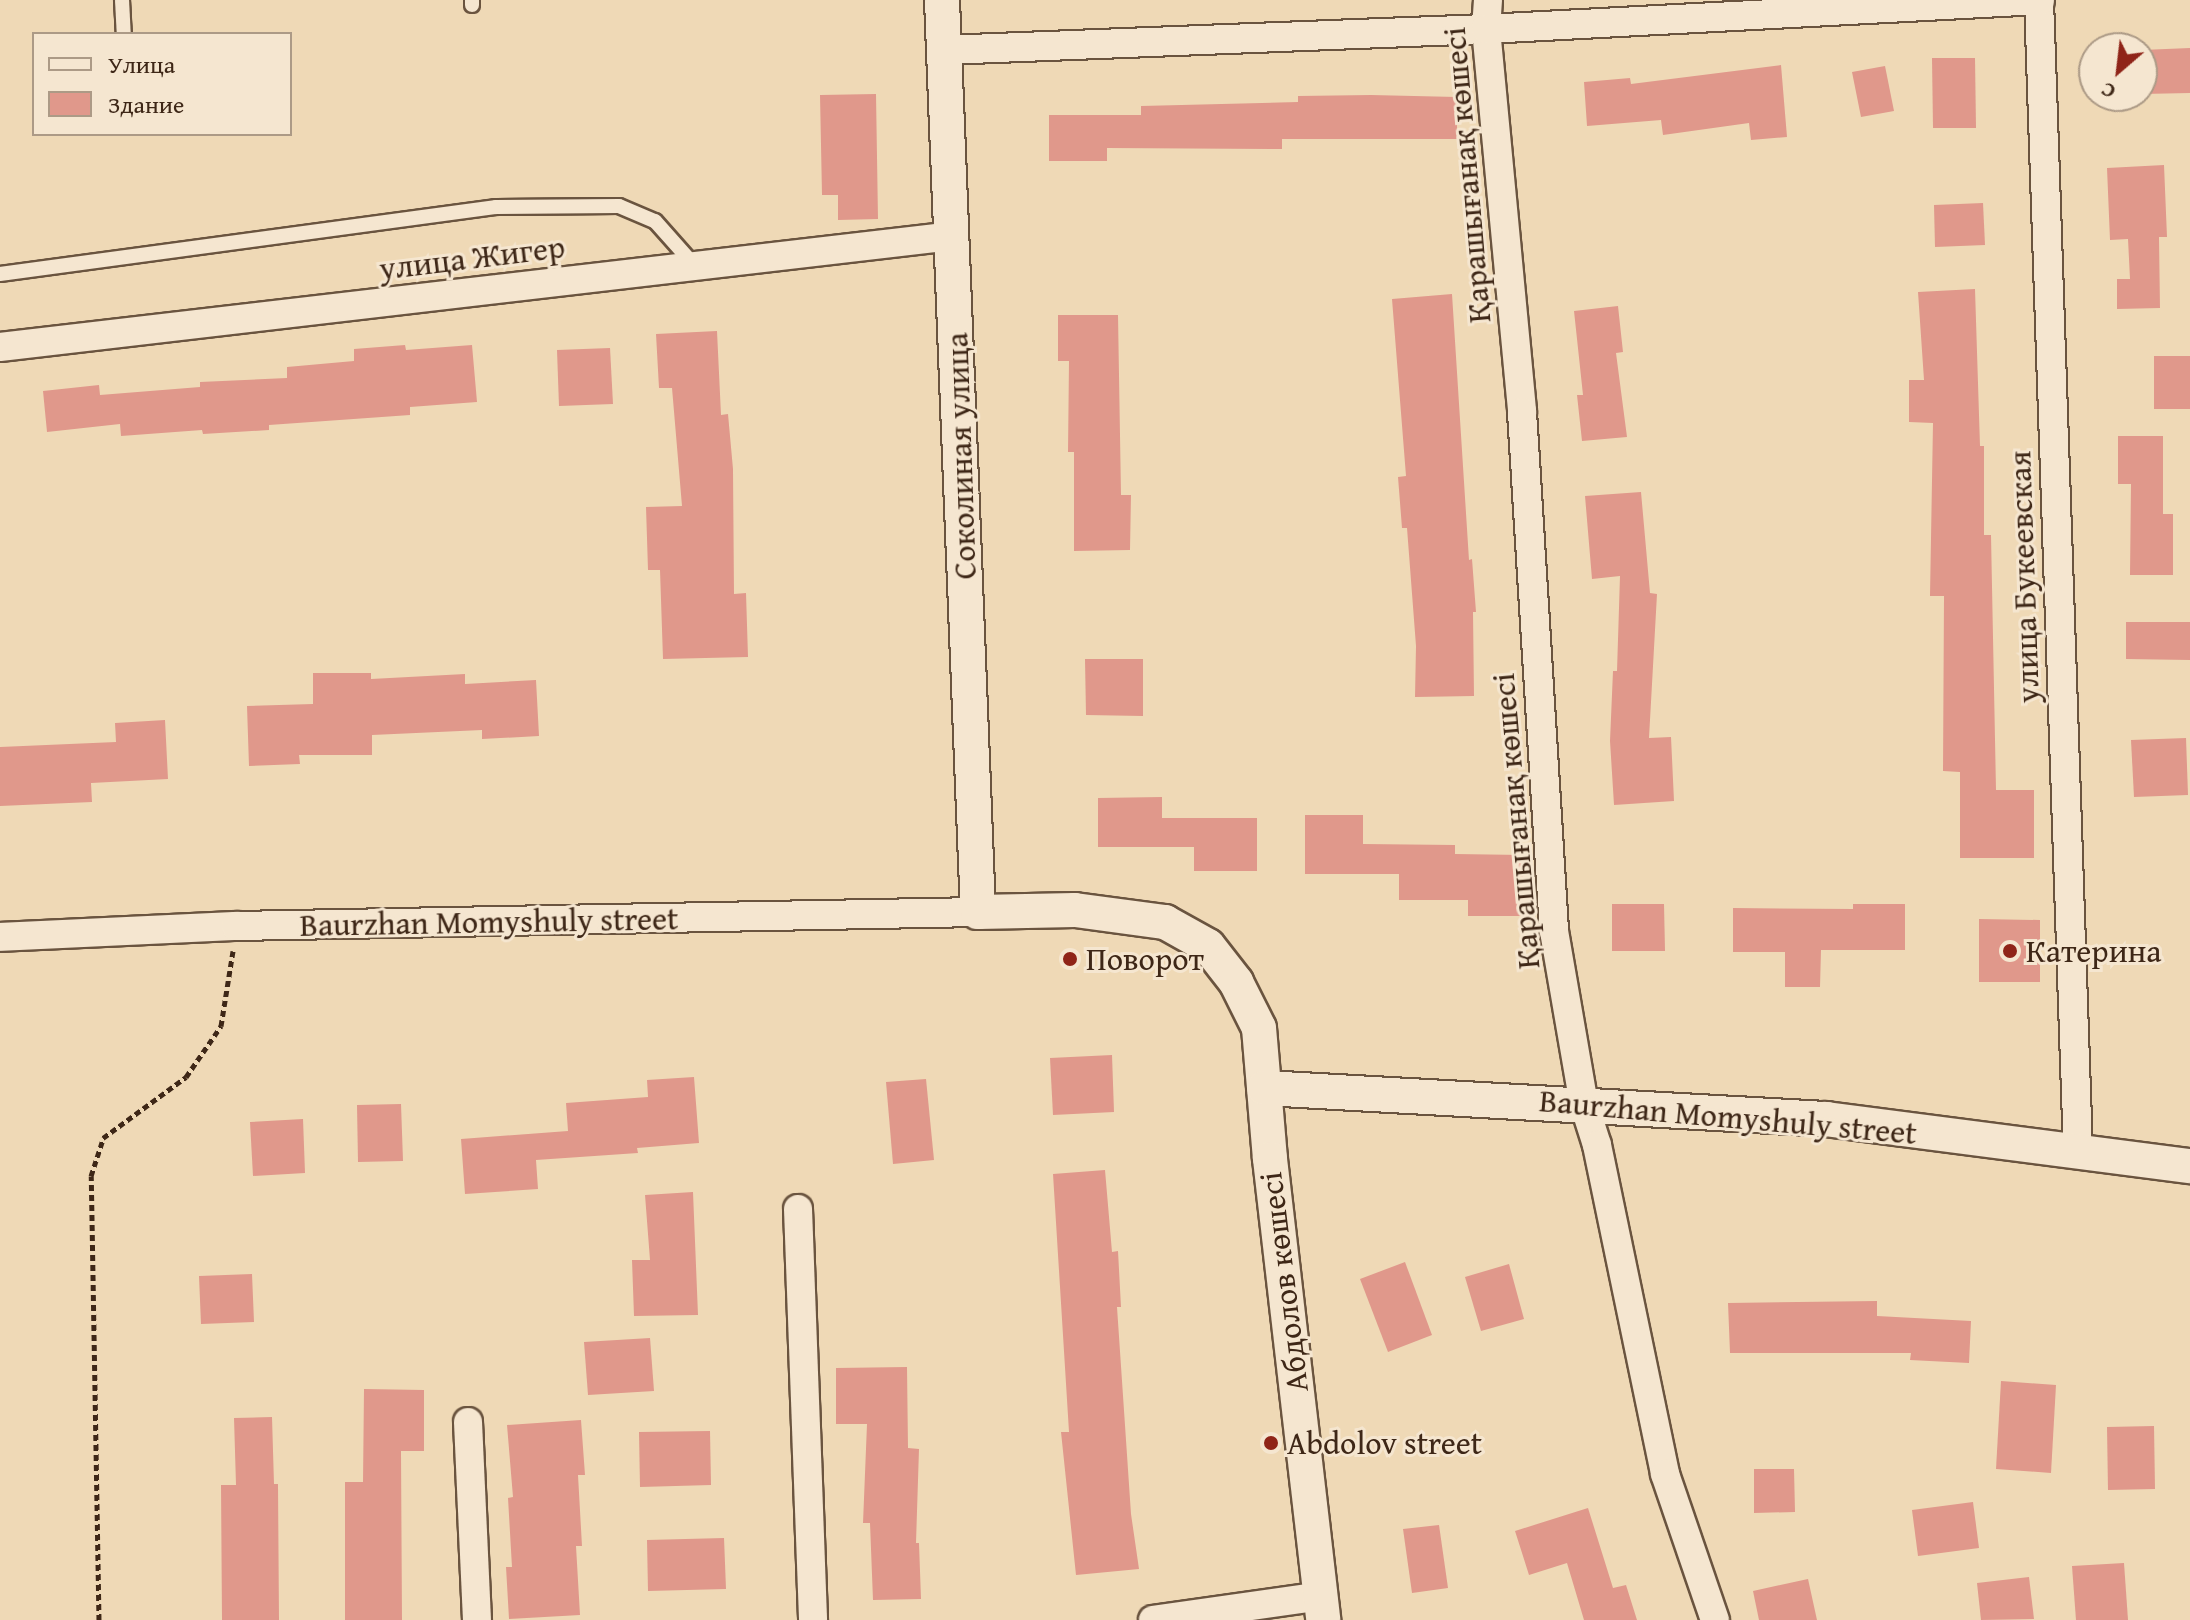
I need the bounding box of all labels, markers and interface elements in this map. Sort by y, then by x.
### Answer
street label: Қарашығанақ көшесі [1435,26,1499,324]
legend [32,32,292,136]
north arrow [2078,32,2158,112]
text: Улица [108,47,175,82]
text: С [2095,74,2121,108]
text: Здание [108,87,184,122]
street label: улица Жигер [377,228,567,288]
street label: Соколиная улица [938,332,984,580]
street label: улица Букеевская [2000,450,2048,704]
street label: Қарашығанақ көшесі [1484,672,1548,970]
street label: Baurzhan Momyshuly street [299,900,679,944]
place label: Катерина [2026,932,2161,970]
place label: Поворот [1086,940,1204,978]
marker: Катерина [2001,942,2019,960]
marker: Поворот [1061,950,1079,968]
street label: Baurzhan Momyshuly street [1538,1081,1918,1153]
street label: Абдолов көшесі [1251,1170,1317,1394]
place label: Abdolov street [1287,1424,1482,1462]
marker: Abdolov street [1262,1434,1280,1452]

